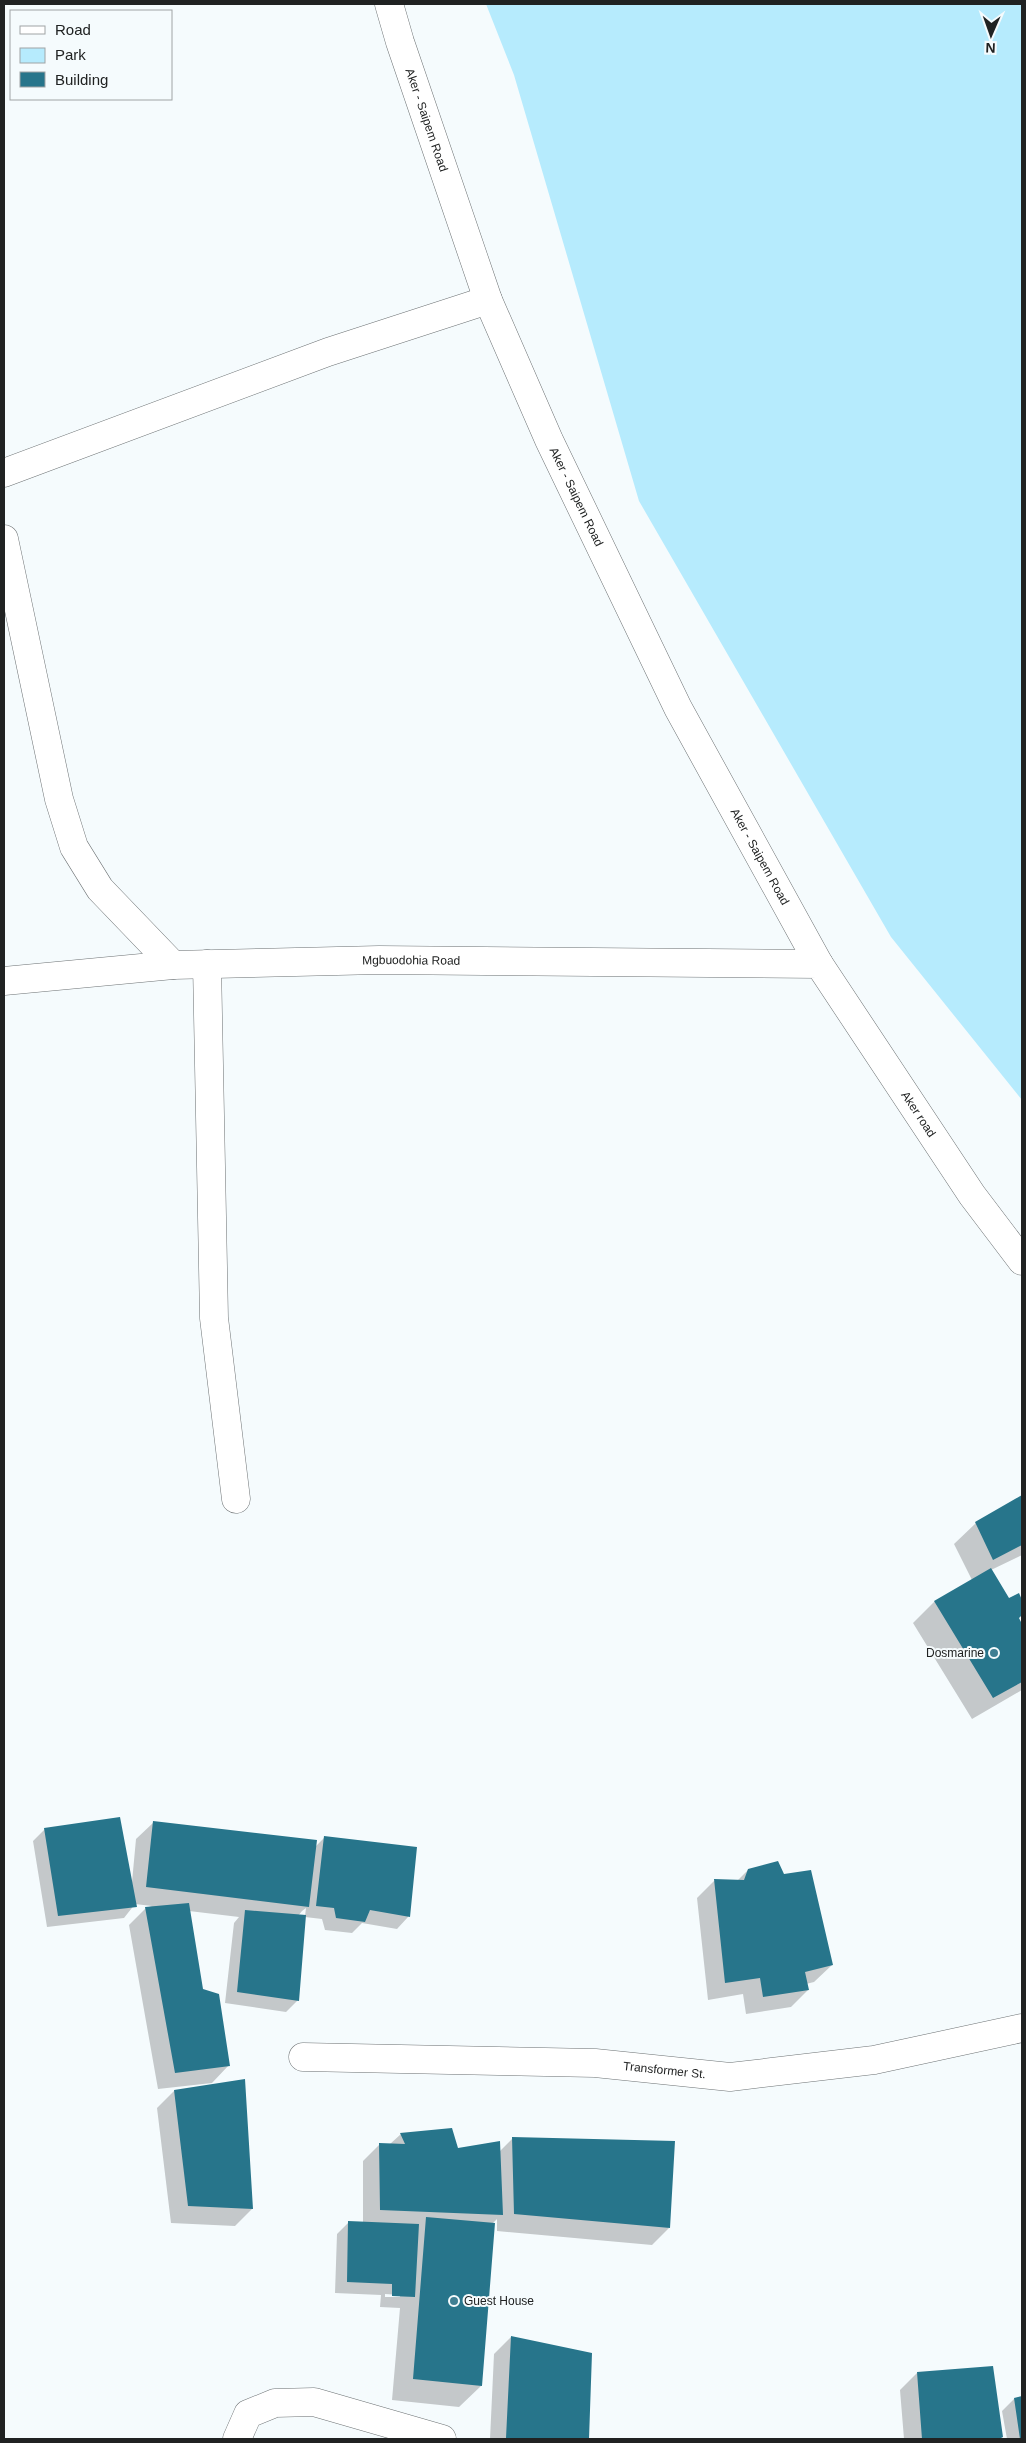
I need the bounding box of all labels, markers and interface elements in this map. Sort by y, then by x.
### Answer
legend [10,10,172,100]
north arrow [966,10,1016,60]
text: Road [55,21,91,38]
text: N [985,40,996,56]
text: Park [55,46,86,63]
street label: Aker - Saipem Road [403,67,451,173]
text: Building [55,71,108,88]
street label: Aker - Saipem Road [547,445,606,549]
street label: Aker - Saipem Road [728,806,792,907]
street label: Mgbuodohia Road [362,953,460,968]
street label: Aker road [898,1089,939,1140]
place label: Dosmarine [926,1646,984,1660]
marker: Dosmarine [988,1647,1000,1659]
street label: Transformer St. [623,2059,707,2081]
place label: Guest House [464,2294,534,2308]
marker: Guest House [448,2295,460,2307]

